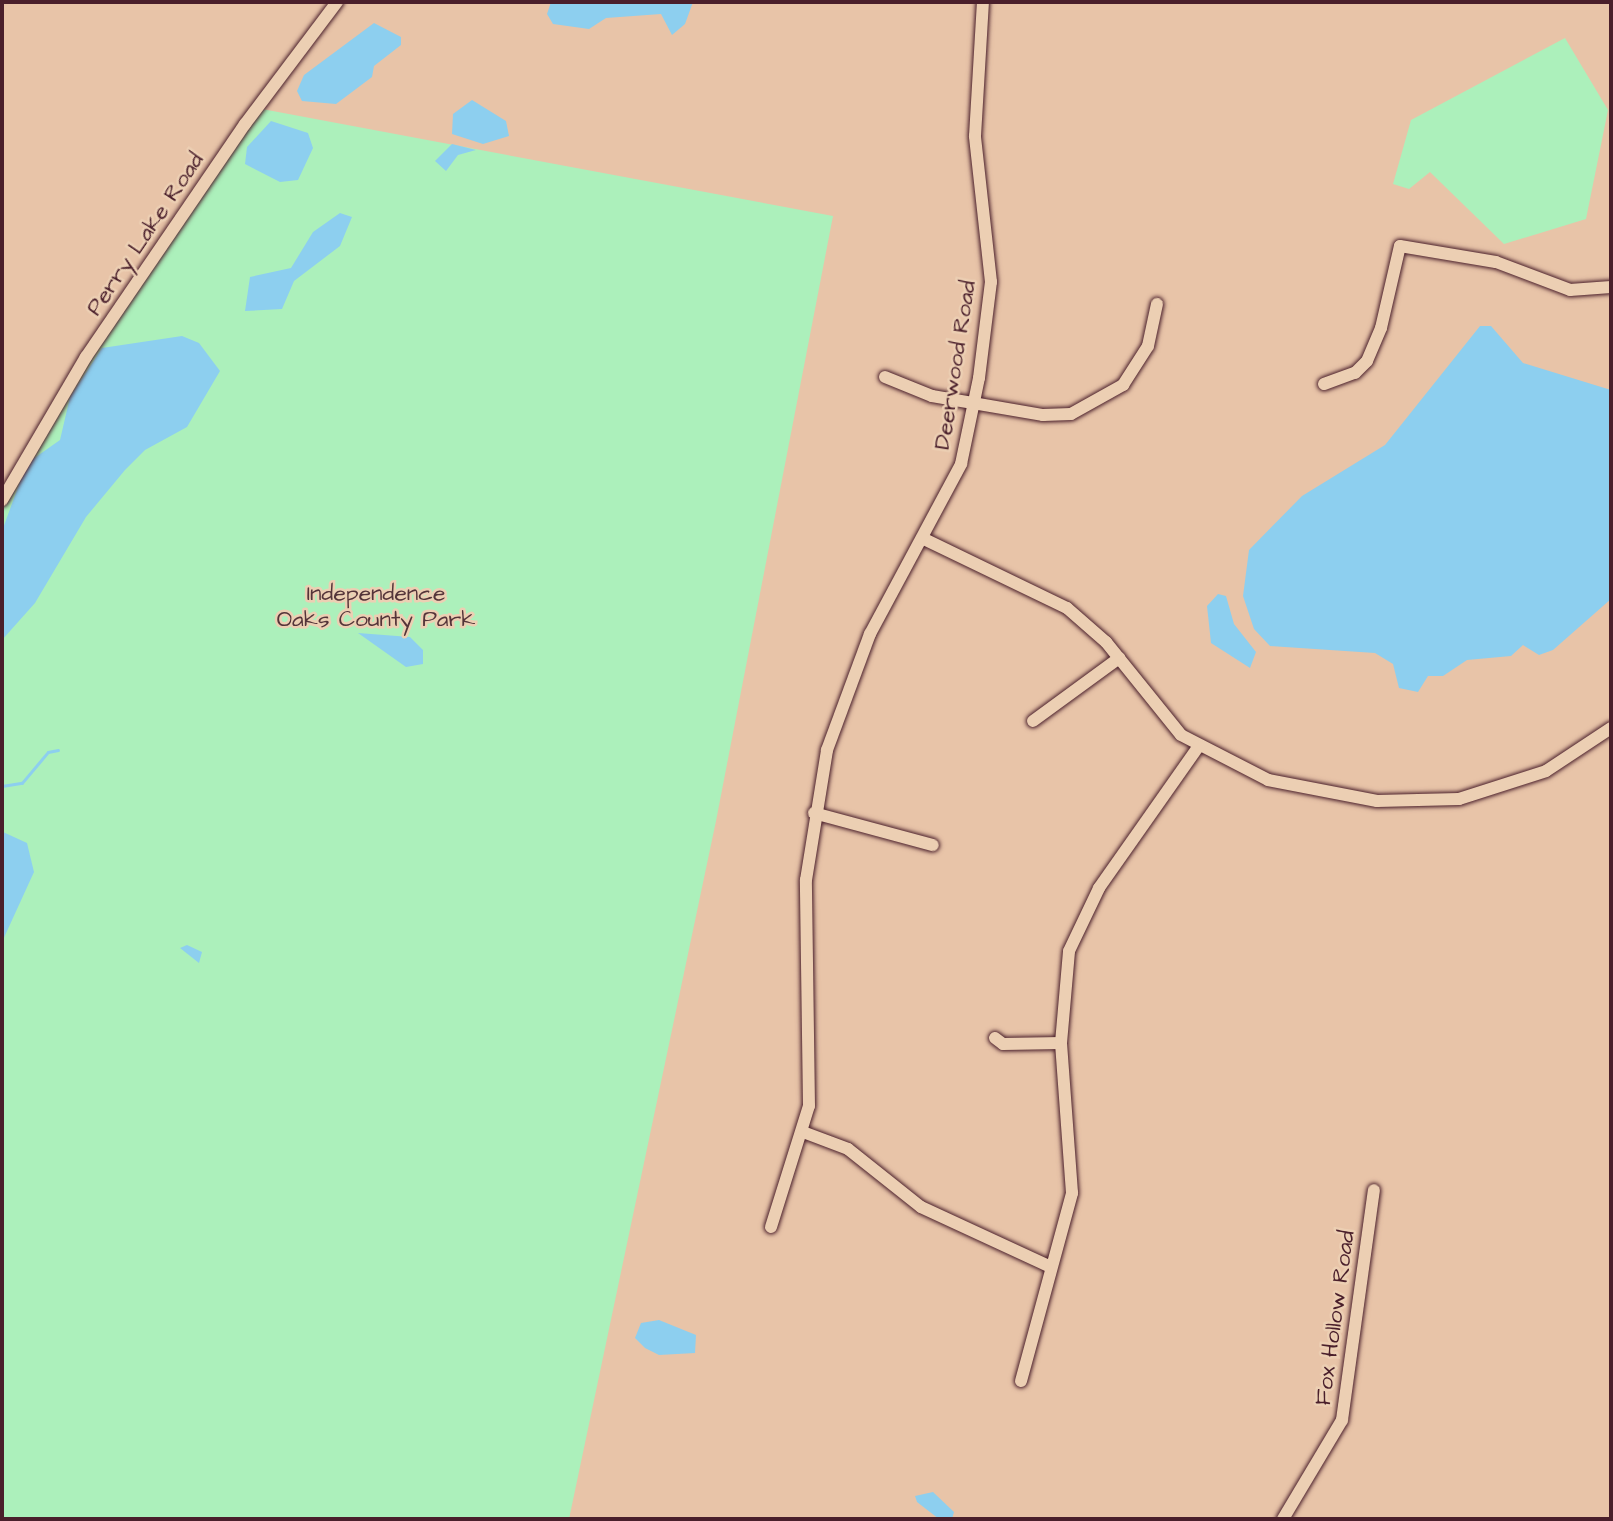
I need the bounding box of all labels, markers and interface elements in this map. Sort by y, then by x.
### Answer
street label: Perry Lake Road [80,147,210,321]
street label: Deerwood Road [928,278,982,452]
park label: Independence Oaks County Park [277,579,475,633]
street label: Fox Hollow Road [1309,1229,1361,1407]

